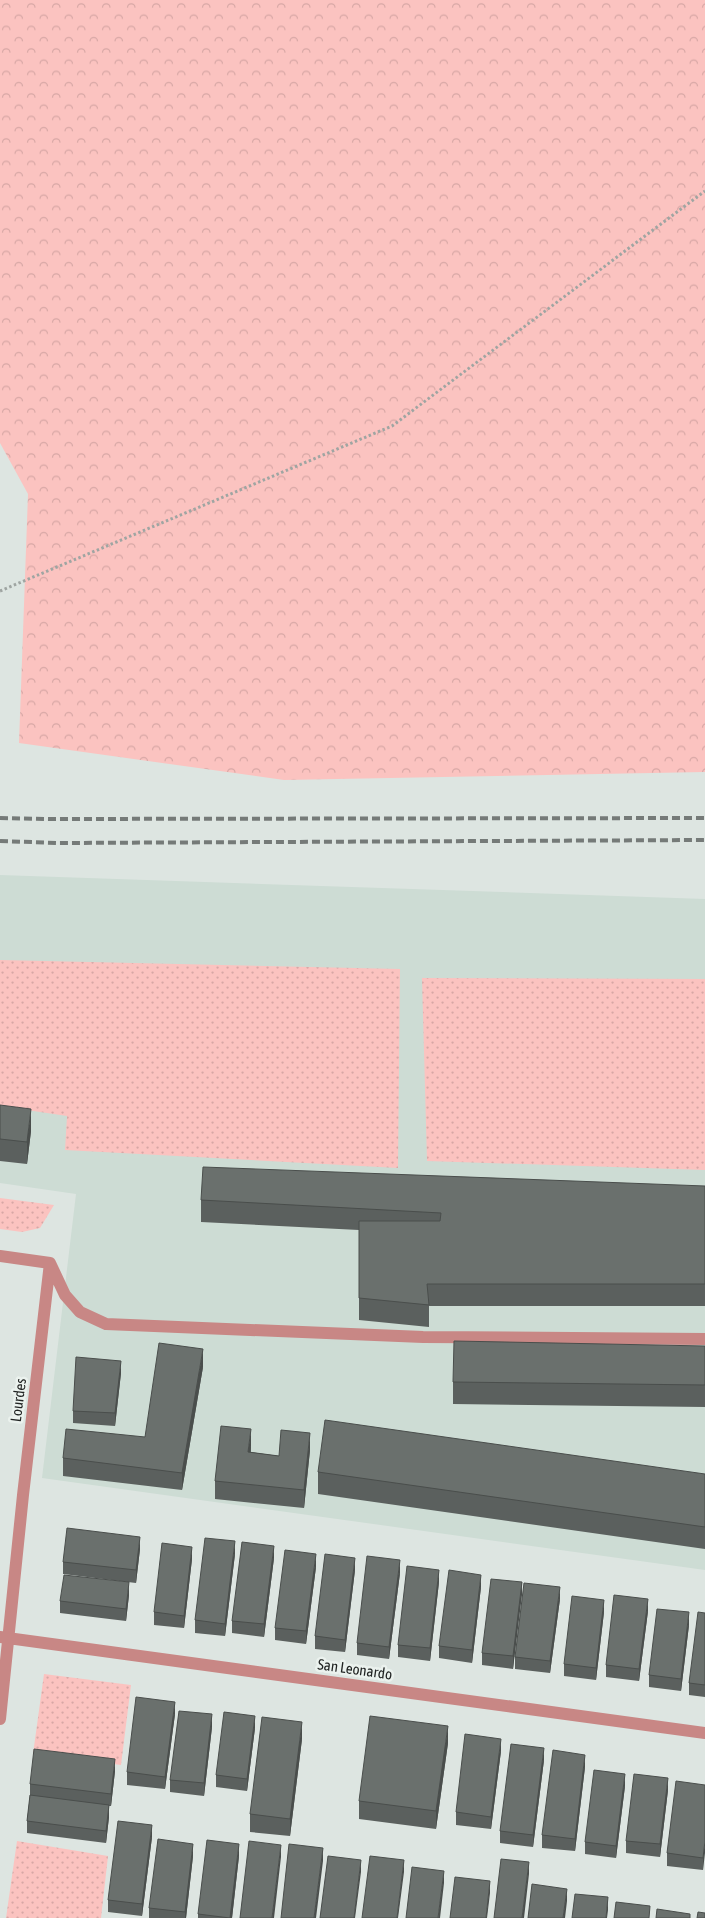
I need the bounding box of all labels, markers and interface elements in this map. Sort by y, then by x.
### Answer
street label: Lourdes [7,1377,29,1423]
street label: San Leonardo [317,1655,393,1683]

